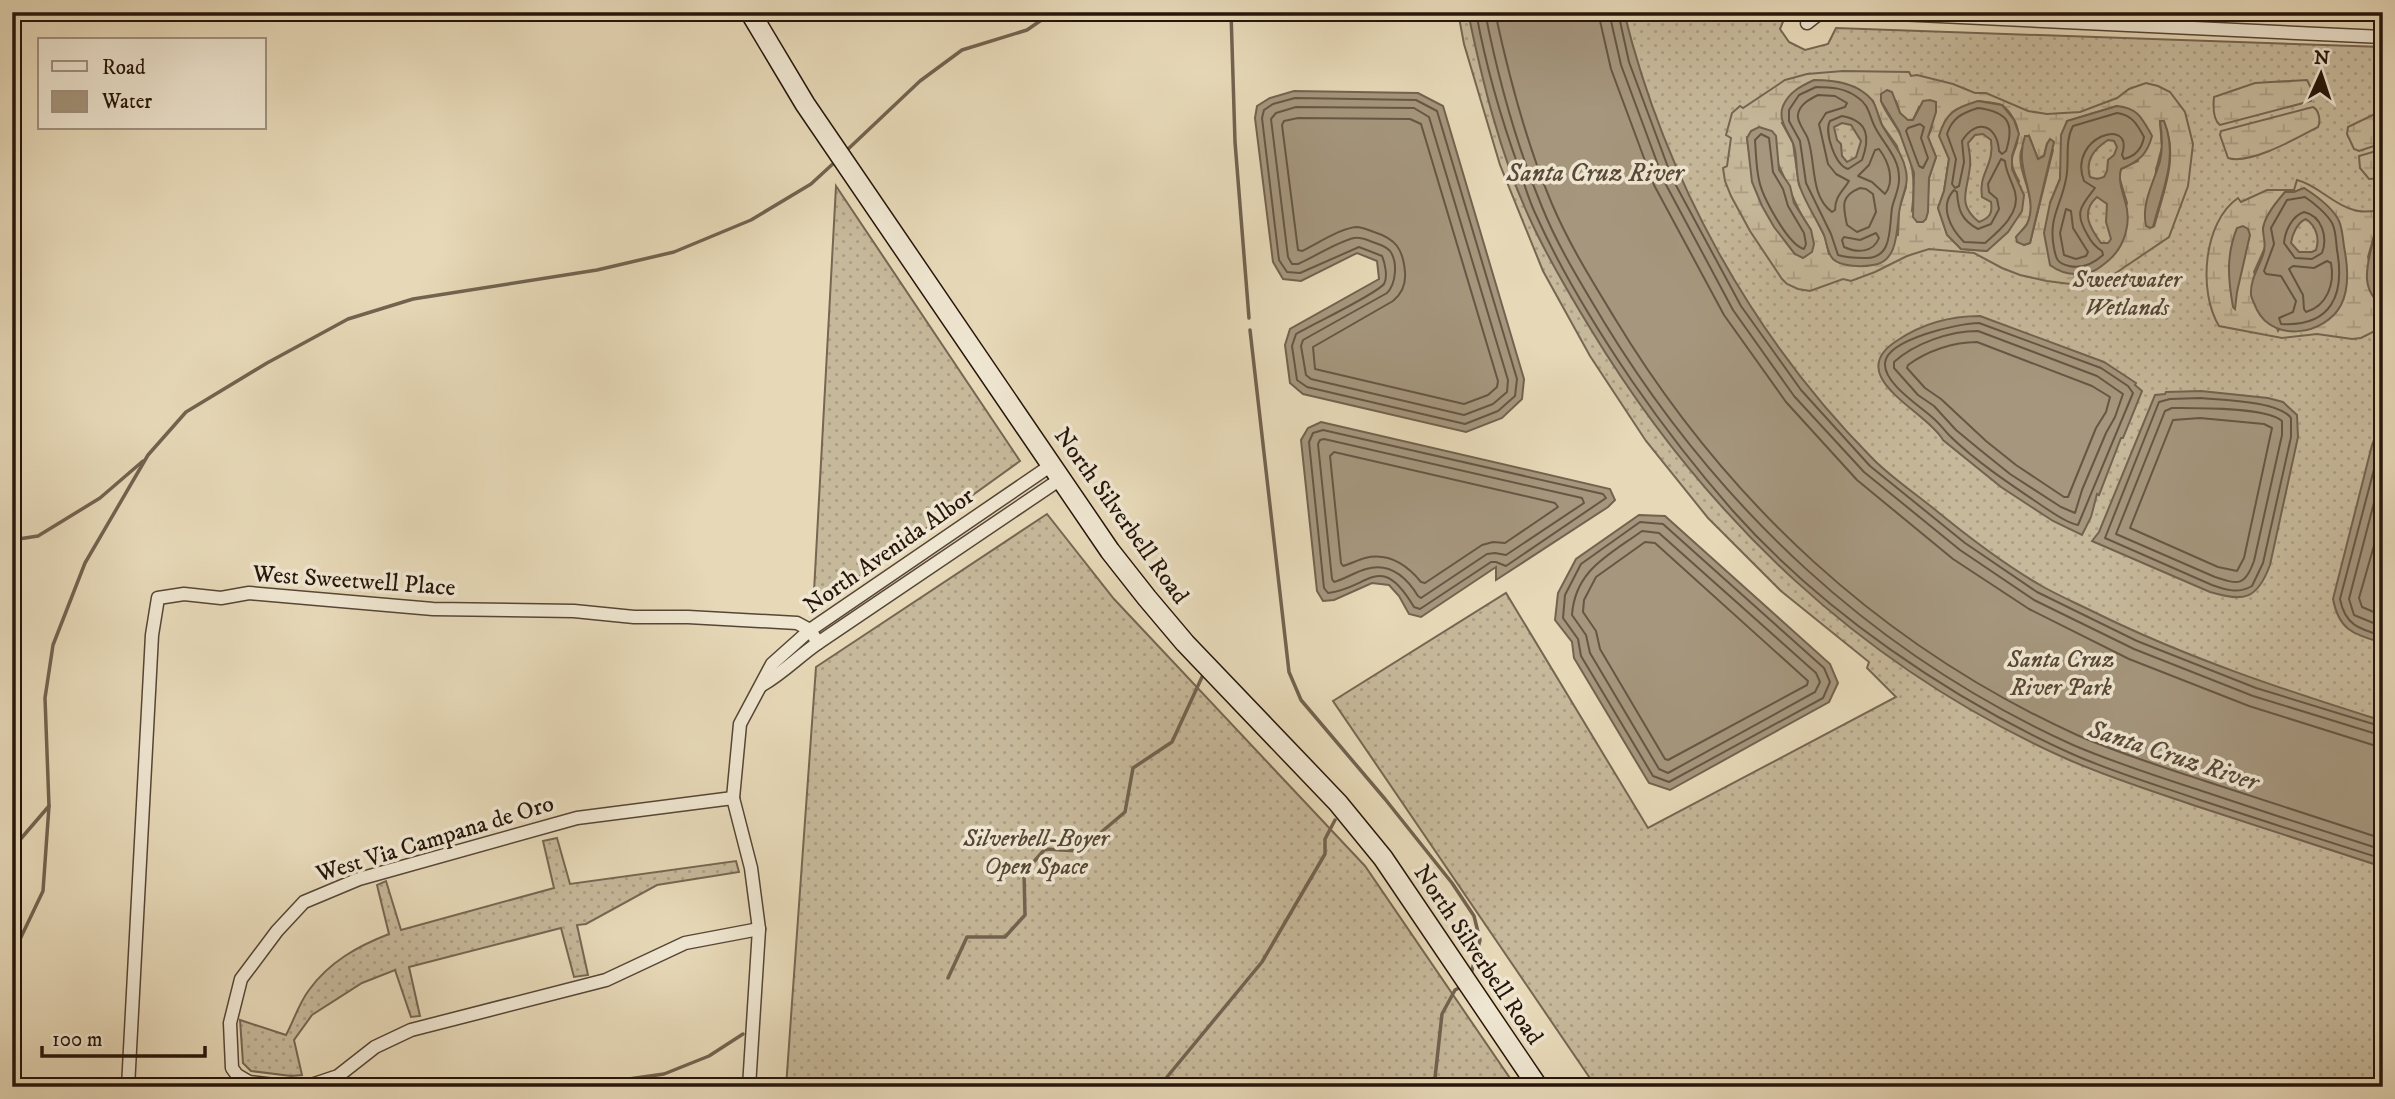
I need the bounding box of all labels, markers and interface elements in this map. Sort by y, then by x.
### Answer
legend [38,38,266,130]
north arrow [2286,38,2356,108]
text: N [2313,47,2331,70]
text: Road [102,55,146,81]
text: Water [101,89,152,115]
water label: Santa Cruz River [1505,157,1685,190]
park label: Sweetwater Wetlands [2072,265,2184,323]
street label: North Silverbell Road [1047,422,1195,610]
street label: North Avenida Albor [798,481,980,621]
street label: West Sweetwell Place [251,559,456,603]
park label: Santa Cruz River Park [2006,645,2115,703]
water label: Santa Cruz River [2083,713,2264,800]
street label: West Via Campana de Oro [311,789,558,890]
park label: Silverbell-Boyer Open Space [962,824,1111,882]
street label: North Silverbell Road [1407,859,1549,1051]
scale bar [42,1015,205,1059]
text: 100 m [52,1027,103,1053]

